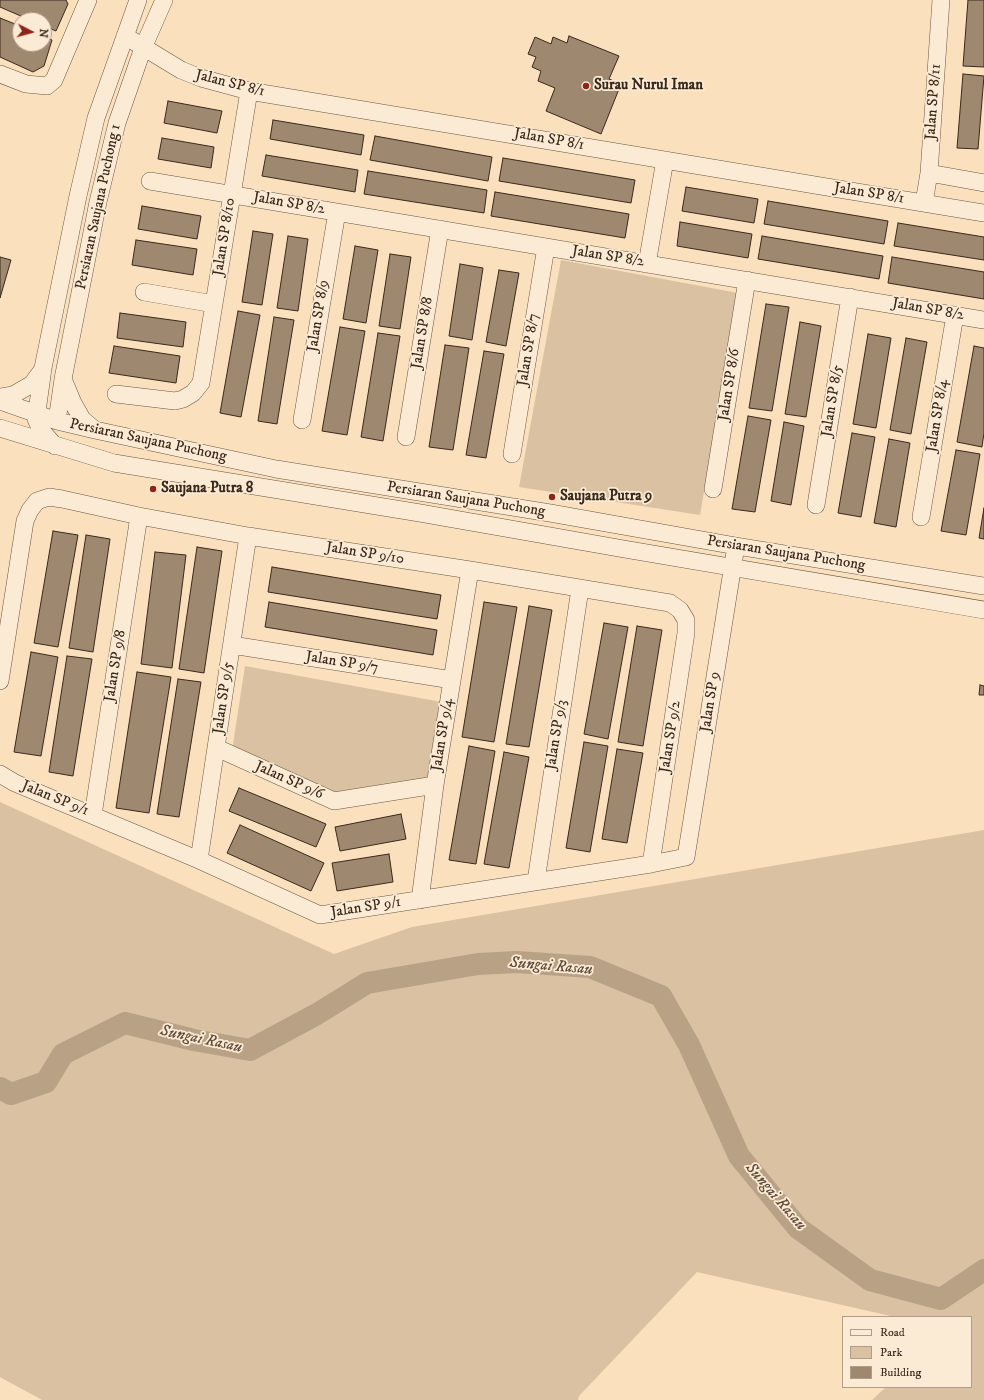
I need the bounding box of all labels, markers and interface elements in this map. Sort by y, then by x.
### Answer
north arrow [12,12,52,52]
text: N [36,28,50,38]
street label: Jalan SP 8/11 [922,63,946,141]
street label: Jalan SP 8/1 [193,67,267,101]
place label: Surau Nurul Iman [594,77,703,95]
marker: Surau Nurul Iman [581,81,591,91]
street label: Persiaran Saujana Puchong 1 [73,123,125,291]
street label: Jalan SP 8/1 [513,125,585,155]
street label: Jalan SP 8/1 [833,180,905,208]
street label: Jalan SP 8/2 [252,189,326,219]
street label: Jalan SP 8/10 [210,197,240,277]
street label: Jalan SP 8/2 [571,242,645,272]
street label: Jalan SP 8/9 [304,279,334,353]
street label: Jalan SP 8/2 [891,295,965,325]
street label: Jalan SP 8/8 [408,296,438,370]
street label: Jalan SP 8/7 [514,312,544,388]
street label: Jalan SP 8/6 [715,347,745,423]
street label: Jalan SP 8/5 [818,364,848,438]
street label: Jalan SP 8/4 [923,378,953,454]
street label: Persiaran Saujana Puchong [68,416,228,466]
street label: Persiaran Saujana Puchong [386,479,546,521]
place label: Saujana Putra 8 [161,480,253,498]
marker: Saujana Putra 8 [148,484,158,494]
place label: Saujana Putra 9 [560,488,652,506]
marker: Saujana Putra 9 [547,492,557,502]
street label: Persiaran Saujana Puchong [706,533,866,575]
street label: Jalan SP 9/10 [325,539,405,569]
street label: Jalan SP 9/8 [101,629,131,703]
street label: Jalan SP 9/7 [304,648,380,678]
street label: Jalan SP 9/5 [210,661,238,735]
street label: Jalan SP 9 [697,670,725,734]
street label: Jalan SP 9/4 [428,697,458,773]
street label: Jalan SP 9/3 [543,699,571,771]
street label: Jalan SP 9/2 [656,700,686,774]
street label: Jalan SP 9/6 [252,758,326,804]
street label: Jalan SP 9/1 [19,777,91,821]
street label: Jalan SP 9/1 [330,894,402,922]
water label: Sungai Rasau [509,954,593,980]
water label: Sungai Rasau [158,1022,244,1058]
water label: Sungai Rasau [740,1159,810,1235]
legend [842,1316,972,1388]
text: Road [880,1325,905,1340]
text: Park [880,1345,902,1360]
text: Building [880,1365,921,1380]

